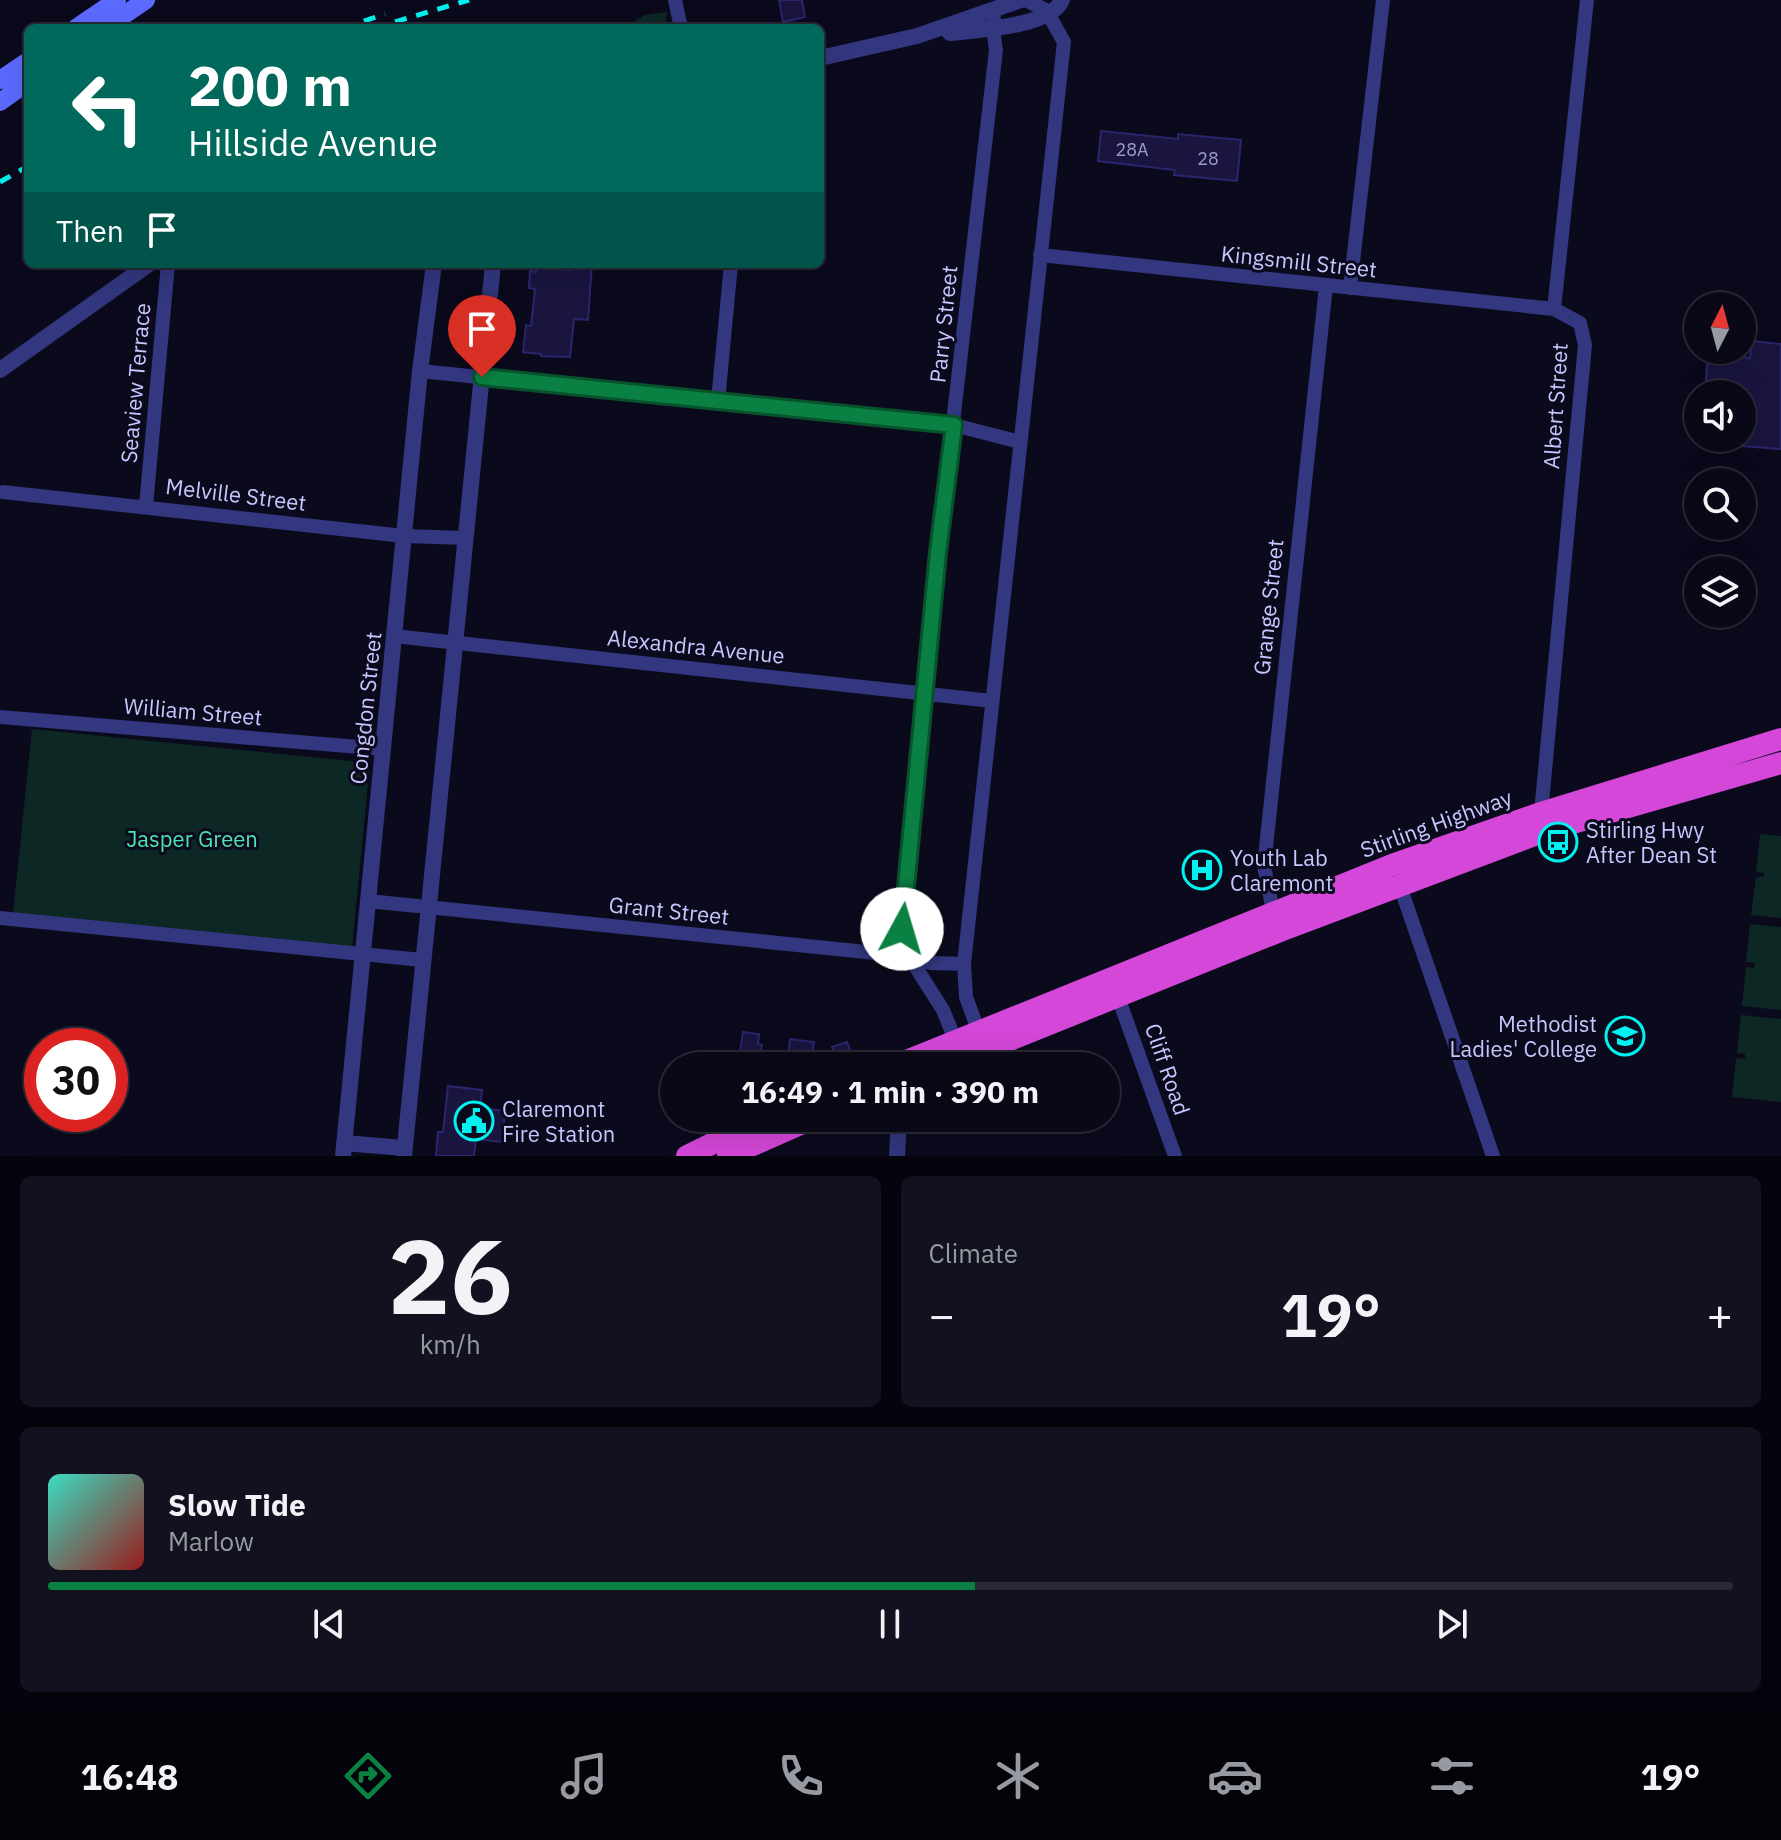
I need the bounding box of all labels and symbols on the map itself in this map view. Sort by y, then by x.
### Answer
house number: 28A [1115,138,1149,161]
house number: 28 [1197,147,1219,170]
street label: Kingsmill Street [1220,238,1378,284]
street label: Parry Street [922,264,964,384]
north arrow [1684,292,1756,364]
pin [448,295,516,377]
street label: Seaview Terrace [114,302,156,464]
street label: Albert Street [1536,342,1574,470]
street label: Melville Street [164,471,308,517]
street label: Grange Street [1246,538,1290,676]
street label: Alexandra Avenue [606,622,786,670]
street label: Congdon Street [343,630,387,786]
street label: William Street [123,690,263,732]
street label: Stirling Highway [1356,782,1516,864]
place label: Stirling Hwy After Dean St [1586,815,1717,869]
bus stop icon: Stirling Hwy After Dean St [1537,821,1579,863]
park label: Jasper Green [126,824,258,853]
place label: Youth Lab Claremont [1230,843,1333,897]
hospital icon: Youth Lab Claremont [1181,849,1223,891]
position arrow [860,887,944,971]
street label: Grant Street [607,889,731,931]
place label: Methodist Ladies' College [1449,1009,1597,1063]
school or university icon: Methodist Ladies' College [1604,1015,1646,1057]
street label: Cliff Road [1139,1019,1197,1119]
speed limit sign: 30 [24,1028,128,1132]
place label: Claremont Fire Station [502,1094,615,1148]
public building icon: Claremont Fire Station [453,1100,495,1142]

